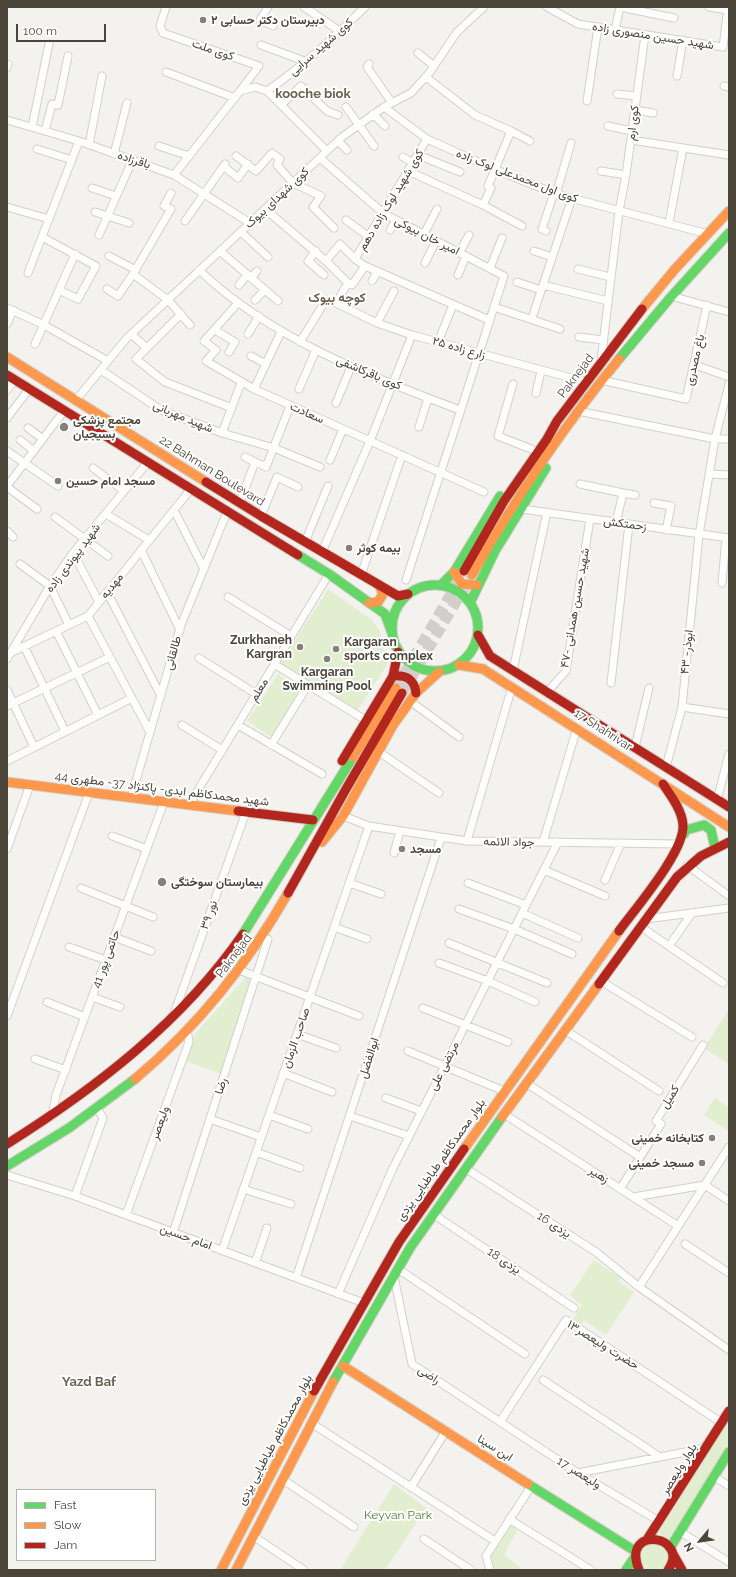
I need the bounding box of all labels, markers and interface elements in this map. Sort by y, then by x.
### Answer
place label: دبیرستان دکتر حسابی ۲ [211,13,325,27]
marker: دبیرستان دکتر حسابی ۲ [198,15,208,25]
street label: کوی شهید سرایی [286,15,356,79]
scale bar [18,16,108,42]
street label: شهید حسین منصوری زاده [591,19,715,53]
text: 100 m [23,24,57,38]
street label: کوی ملت [190,36,236,64]
district label: kooche biok [275,86,351,102]
street label: کوی ارم [624,105,642,141]
street label: کوی اول محمدعلی لوک زاده [454,146,580,206]
street label: کوی شهید لوک زاده دهم [355,147,427,253]
street label: باقرزاده [116,148,152,172]
street label: کوی شهدای بیوک [242,165,312,231]
street label: امیر خان بیوکی [392,213,462,259]
district label: کوچه بیوک [308,290,366,306]
street label: باغ مصدری [682,333,708,387]
street label: زارع زاده ۲۵ [431,334,487,362]
street label: Paknejad [555,351,597,401]
street label: کوی باقرکاشفی [334,353,404,393]
street label: شهید مهربانی [151,398,215,436]
street label: سعادت [288,399,326,427]
place label: مجتمع پزشکی بسیجیان [73,413,141,441]
marker: مجتمع پزشکی بسیجیان [58,421,70,433]
street label: 22 Bahman Boulevard [157,433,267,509]
place label: مسجد امام حسین [66,474,155,488]
marker: مسجد امام حسین [53,476,63,486]
street label: زحمتکش [602,514,648,534]
street label: شهید پیوندی زاده [42,521,104,595]
place label: بیمه کوثر [357,541,401,555]
marker: بیمه کوثر [344,543,354,553]
street label: شهید حسین همدانی -۴۷ [557,547,593,669]
street label: مهدیه [97,570,127,602]
street label: ابوذر- ۴۳ [678,629,696,675]
place label: Zurkhaneh Kargran [230,633,292,661]
street label: طالقانی [161,634,185,672]
place label: Kargaran sports complex [344,635,433,663]
marker: Zurkhaneh Kargran [295,642,305,652]
marker: Kargaran sports complex [331,644,341,654]
marker: Kargaran Swimming Pool [322,654,332,664]
place label: Kargaran Swimming Pool [282,665,372,693]
street label: معلم [246,676,272,704]
street label: 17 Shahrivar [571,706,635,754]
street label: شهید محمدکاظم ابدی- پاکنژاد 37- مطهری 44 [54,769,270,809]
street label: جواد الائمه [483,834,535,850]
place label: مسجد [410,842,441,856]
marker: مسجد [397,844,407,854]
place label: بیمارستان سوختگی [171,875,263,889]
marker: بیمارستان سوختگی [156,876,168,888]
street label: نور ۳۹ [197,899,221,931]
street label: حاتمی پور 41 [89,928,123,990]
street label: Paknejad [213,931,255,981]
street label: صاحب الزمان [279,1006,313,1070]
street label: ابوالفضل [356,1036,382,1080]
street label: مرتضی علی [426,1039,462,1093]
street label: رضا [212,1076,230,1096]
street label: کمیل [657,1083,683,1111]
street label: بلوار محمدکاظم طباطبایی یزدی [393,1096,489,1224]
street label: ولیعصر [147,1104,173,1142]
place label: کتابخانه خمینی [631,1131,704,1145]
marker: کتابخانه خمینی [707,1133,717,1143]
place label: مسجد خمینی [628,1156,694,1170]
marker: مسجد خمینی [697,1158,707,1168]
street label: زهیر [586,1163,612,1187]
street label: یزدی 16 [534,1209,574,1241]
street label: امام حسین [158,1221,214,1253]
street label: یزدی 18 [484,1245,524,1277]
street label: حضرت ولیعصر۱۳ [564,1317,642,1373]
street label: راضی [415,1362,443,1388]
street label: بلوار محمدکاظم طباطبایی یزدی [234,1372,316,1508]
district label: Yazd Baf [62,1374,116,1390]
street label: ابن سینا [475,1432,515,1464]
street label: بلوار ولیعصر [658,1441,700,1497]
street label: ولیعصر 17 [554,1454,604,1492]
legend [16,1489,156,1561]
text: Fast [54,1498,77,1512]
park label: Keyvan Park [364,1508,432,1522]
text: Slow [54,1518,81,1532]
north arrow [680,1521,720,1561]
text: Jam [54,1538,77,1552]
text: N [681,1540,697,1554]

